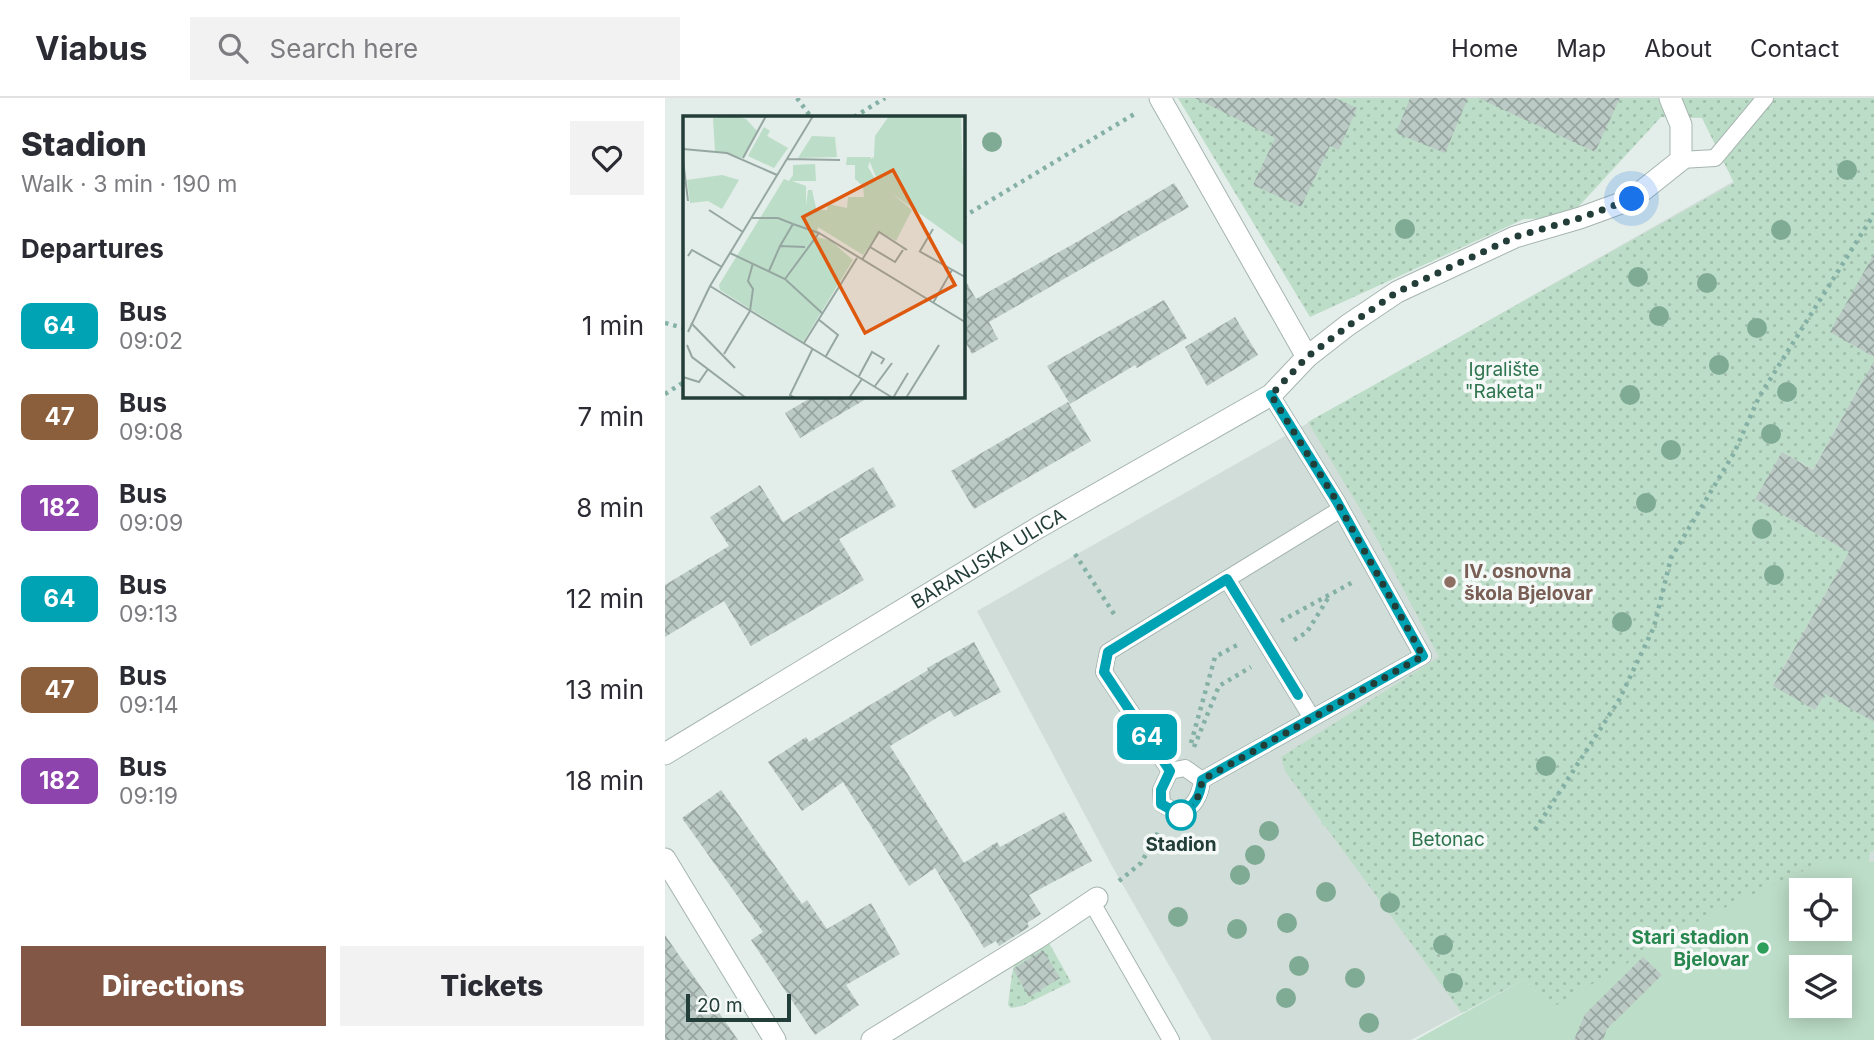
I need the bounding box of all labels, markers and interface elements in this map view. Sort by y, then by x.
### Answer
search box [190,17,680,80]
text: Viabus [35,28,148,68]
icon: search [214,29,252,67]
text: Search here [270,33,418,64]
text: Home [1451,34,1518,63]
text: Map [1556,34,1606,63]
text: About [1644,34,1712,63]
text: Contact [1750,34,1839,63]
inset map [683,116,964,397]
button: heart [570,121,644,195]
text: Stadion [21,124,147,164]
text: Walk · 3 min · 190 m [21,170,237,198]
your location [1614,181,1649,216]
text: Departures [21,233,164,264]
text: Bus [119,296,167,327]
text: 1 min [582,310,644,341]
text: 64 [44,311,75,340]
text: 09:02 [119,327,183,355]
park label: Igralište "Raketa" [1465,358,1543,403]
text: Bus [119,387,167,418]
text: 7 min [578,401,644,432]
text: 47 [44,402,75,431]
text: 09:08 [119,418,183,446]
text: Bus [119,478,167,509]
text: 8 min [576,492,644,523]
text: 182 [39,493,80,522]
street label: BARANJSKA ULICA [907,503,1070,613]
text: 09:09 [119,509,183,537]
place label: IV. osnovna škola Bjelovar [1464,560,1593,605]
text: Bus [119,569,167,600]
marker: IV. osnovna škola Bjelovar [1442,574,1458,590]
text: 12 min [566,583,644,614]
text: 64 [44,584,75,613]
text: 09:13 [119,600,178,628]
text: Bus [119,660,167,691]
text: 13 min [566,674,644,705]
text: 47 [44,675,75,704]
text: 09:14 [119,691,179,719]
line badge: 64 [1115,714,1179,760]
text: 64 [1131,722,1163,751]
text: Bus [119,751,167,782]
text: 18 min [566,765,644,796]
text: 182 [39,766,80,795]
text: 09:19 [119,782,178,810]
marker: Stadion [1166,800,1196,830]
park label: Betonac [1411,828,1485,851]
place label: Stadion [1145,833,1217,856]
map controls [1789,878,1852,1018]
button: locate [1789,878,1852,941]
place label: Stari stadion Bjelovar [1632,926,1749,971]
marker: Stari stadion Bjelovar [1755,940,1771,956]
button: Directions [21,946,326,1026]
button: Tickets [340,946,644,1026]
button: layers [1789,955,1852,1018]
scale bar [686,991,791,1023]
text: 20 m [697,994,743,1017]

